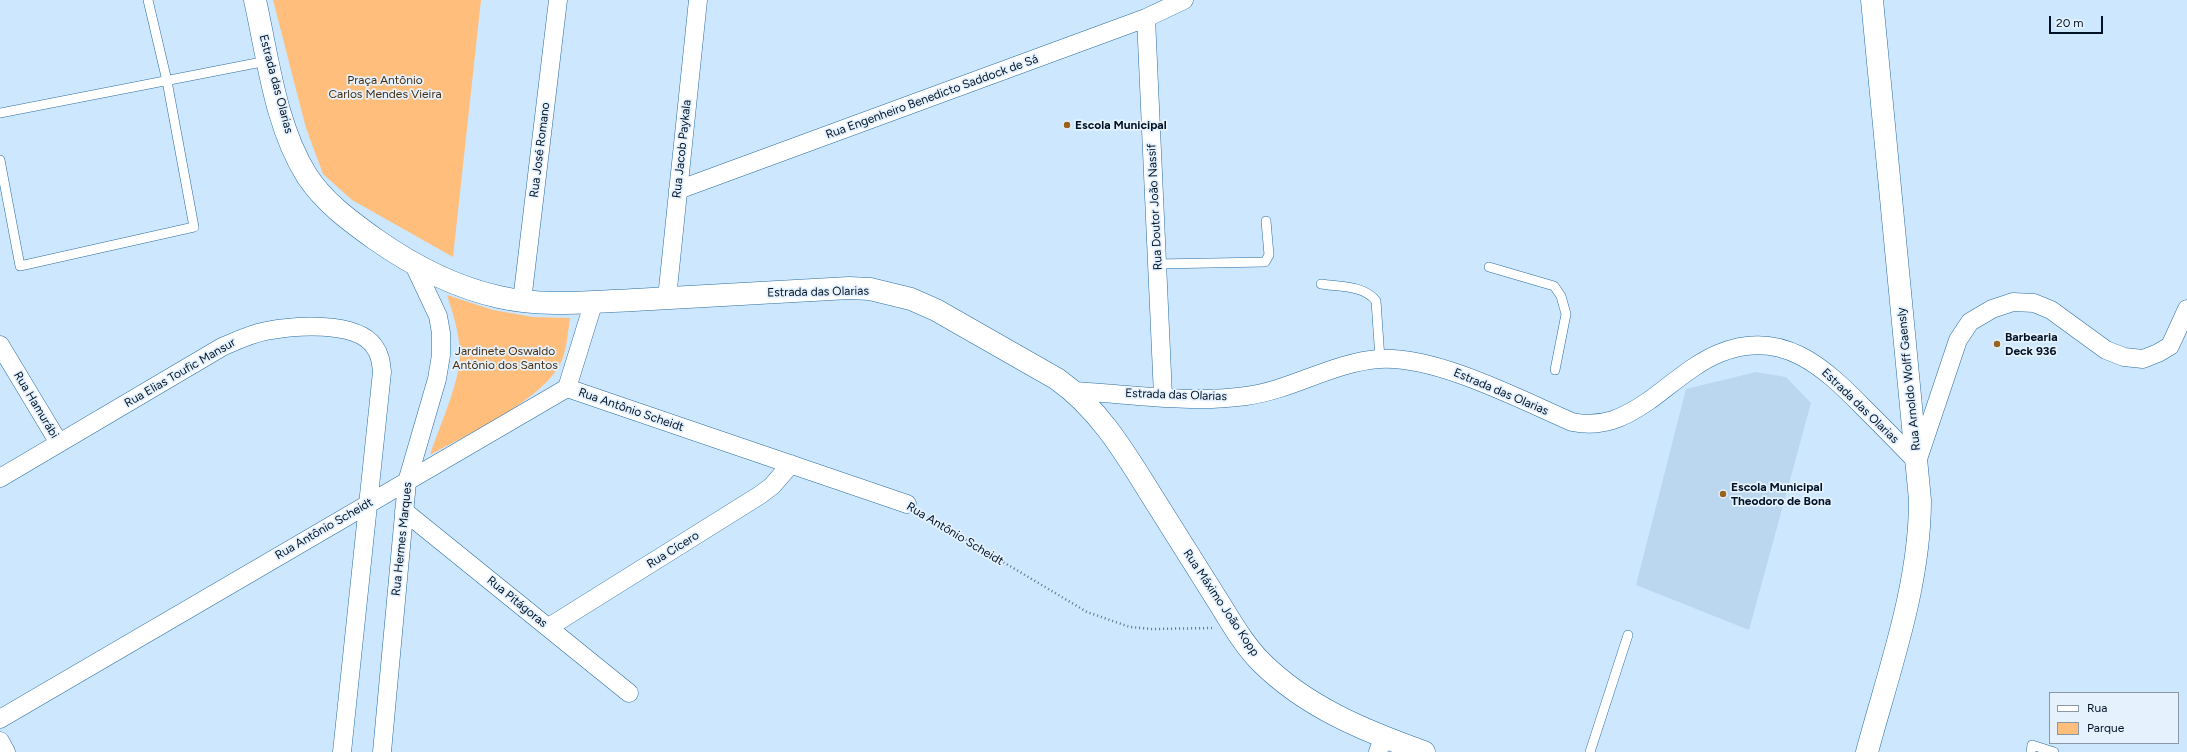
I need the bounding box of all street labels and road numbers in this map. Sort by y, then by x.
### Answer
street label: Estrada das Olarias [256,33,296,135]
street label: Rua Engenheiro Benedicto Saddock de Sá [824,52,1040,142]
street label: Rua Jacob Paykala [670,99,694,199]
street label: Rua José Romano [527,101,553,199]
street label: Rua Doutor João Nassif [1144,143,1166,271]
street label: Estrada das Olarias [767,284,869,300]
street label: Rua Arnoldo Wolff Gaensly [1894,307,1924,451]
street label: Rua Elias Toufic Mansur [122,335,238,411]
street label: Estrada das Olarias [1451,365,1551,419]
street label: Estrada das Olarias [1818,365,1902,447]
street label: Rua Hamurábi [10,369,62,441]
street label: Rua Antônio Scheidt [576,385,686,435]
street label: Estrada das Olarias [1125,386,1227,404]
street label: Rua Hermes Marques [389,481,415,597]
street label: Rua Antônio Scheidt [273,495,375,563]
street label: Rua Antônio Scheidt [904,499,1006,569]
street label: Rua Cícero [644,528,702,572]
street label: Rua Máximo João Kopp [1180,547,1262,659]
street label: Rua Pitágoras [484,573,550,631]

